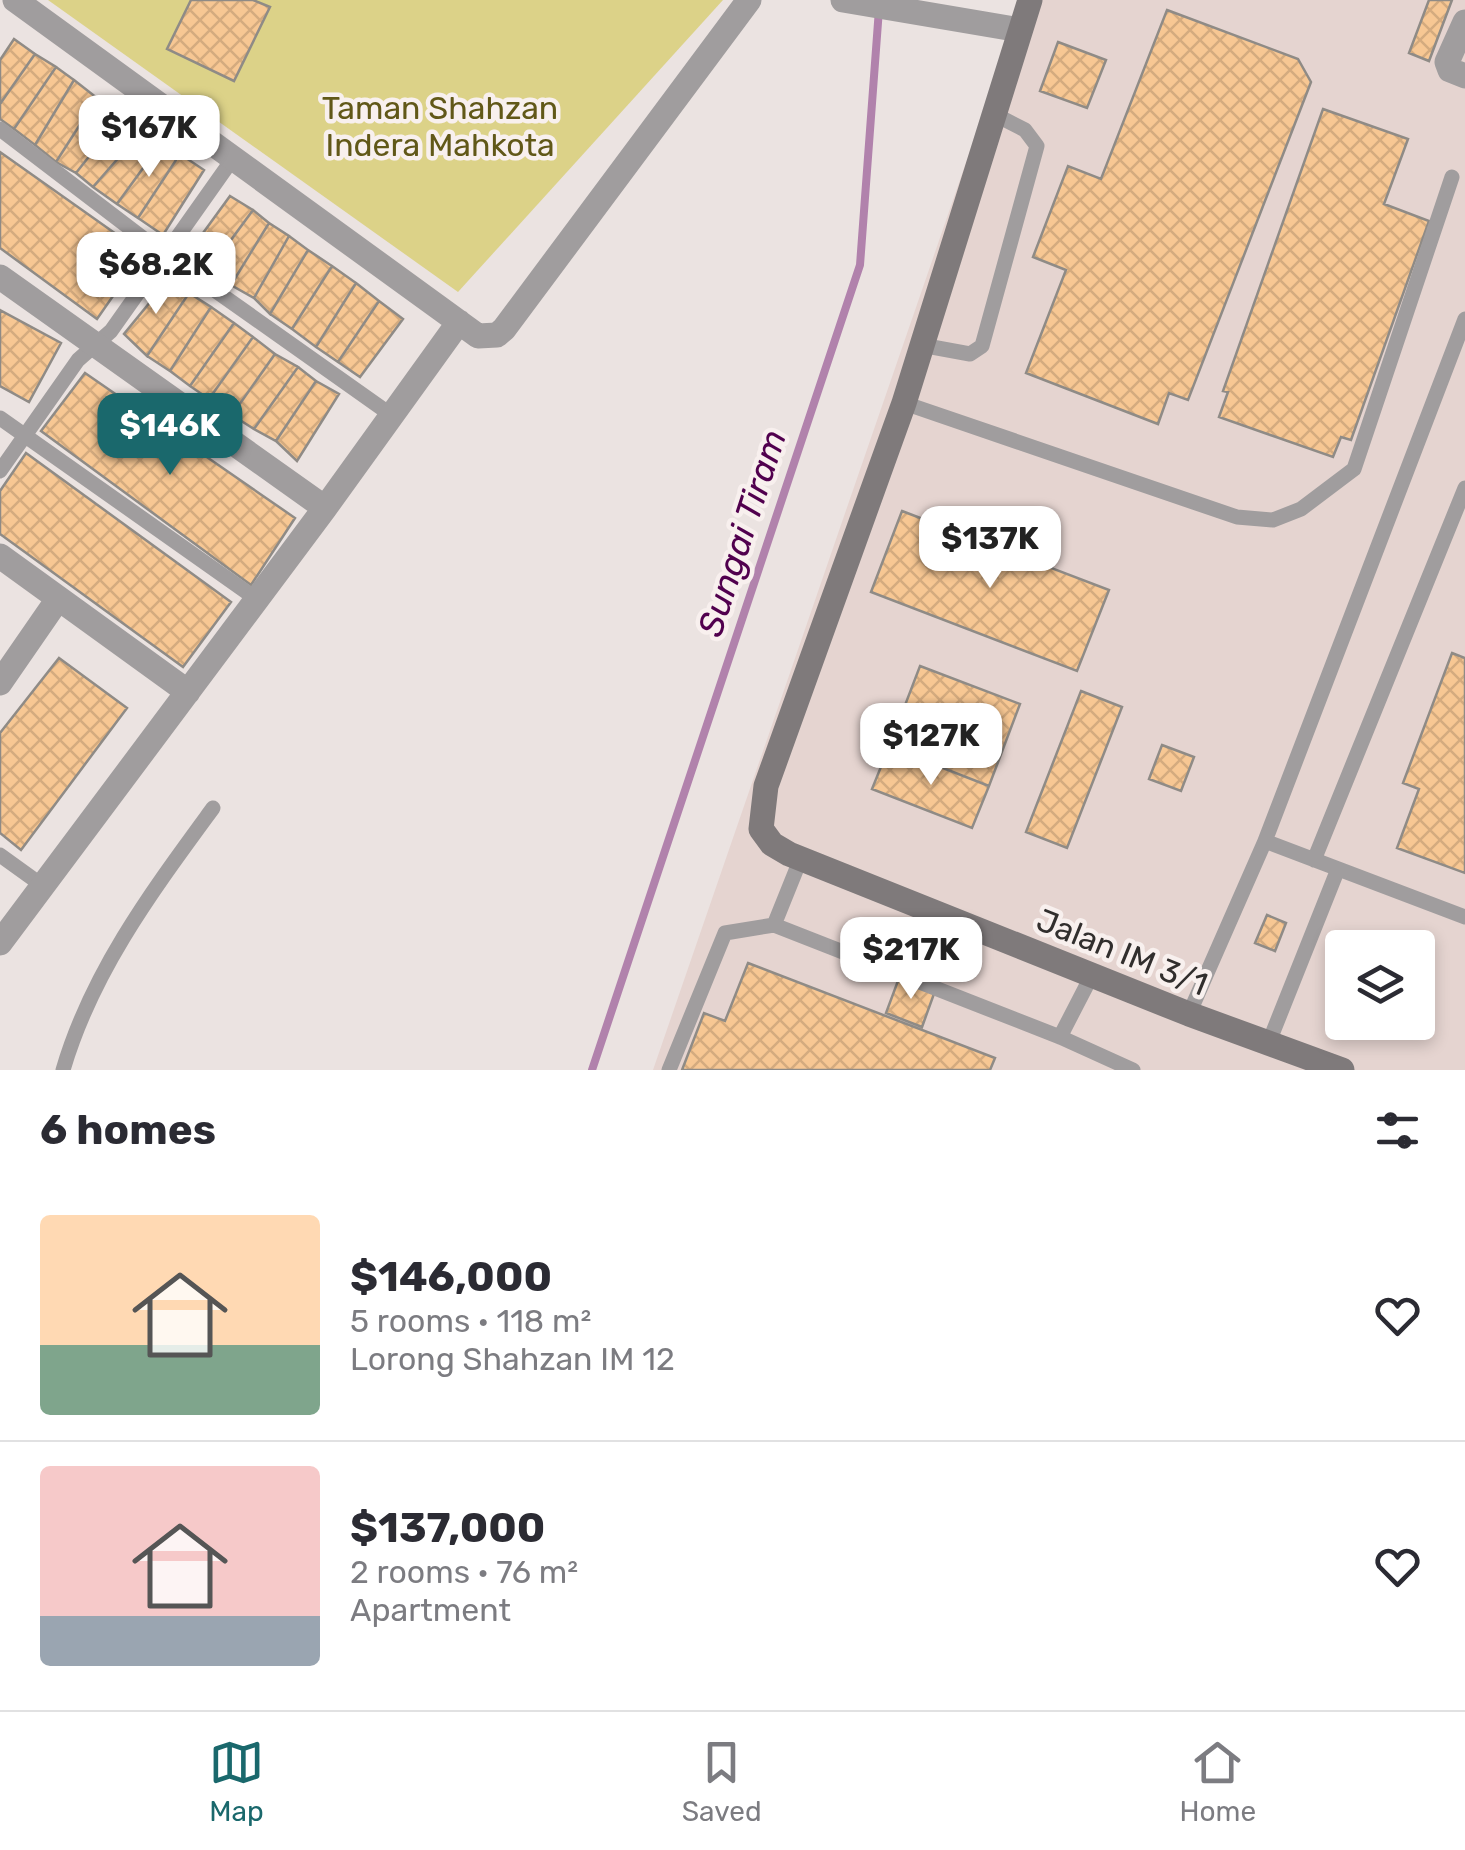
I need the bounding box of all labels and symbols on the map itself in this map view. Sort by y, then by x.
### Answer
park label: Taman Shahzan Indera Mahkota [322,89,558,164]
pin: $167K [79,95,219,180]
pin: $68.2K [75,232,237,317]
pin: $146K [100,393,240,478]
water label: Sungai Tiram [689,424,795,642]
pin: $137K [920,506,1060,591]
pin: $127K [861,703,1001,788]
street label: Jalan IM 3/1 [1031,901,1213,1003]
pin: $217K [841,917,981,1002]

